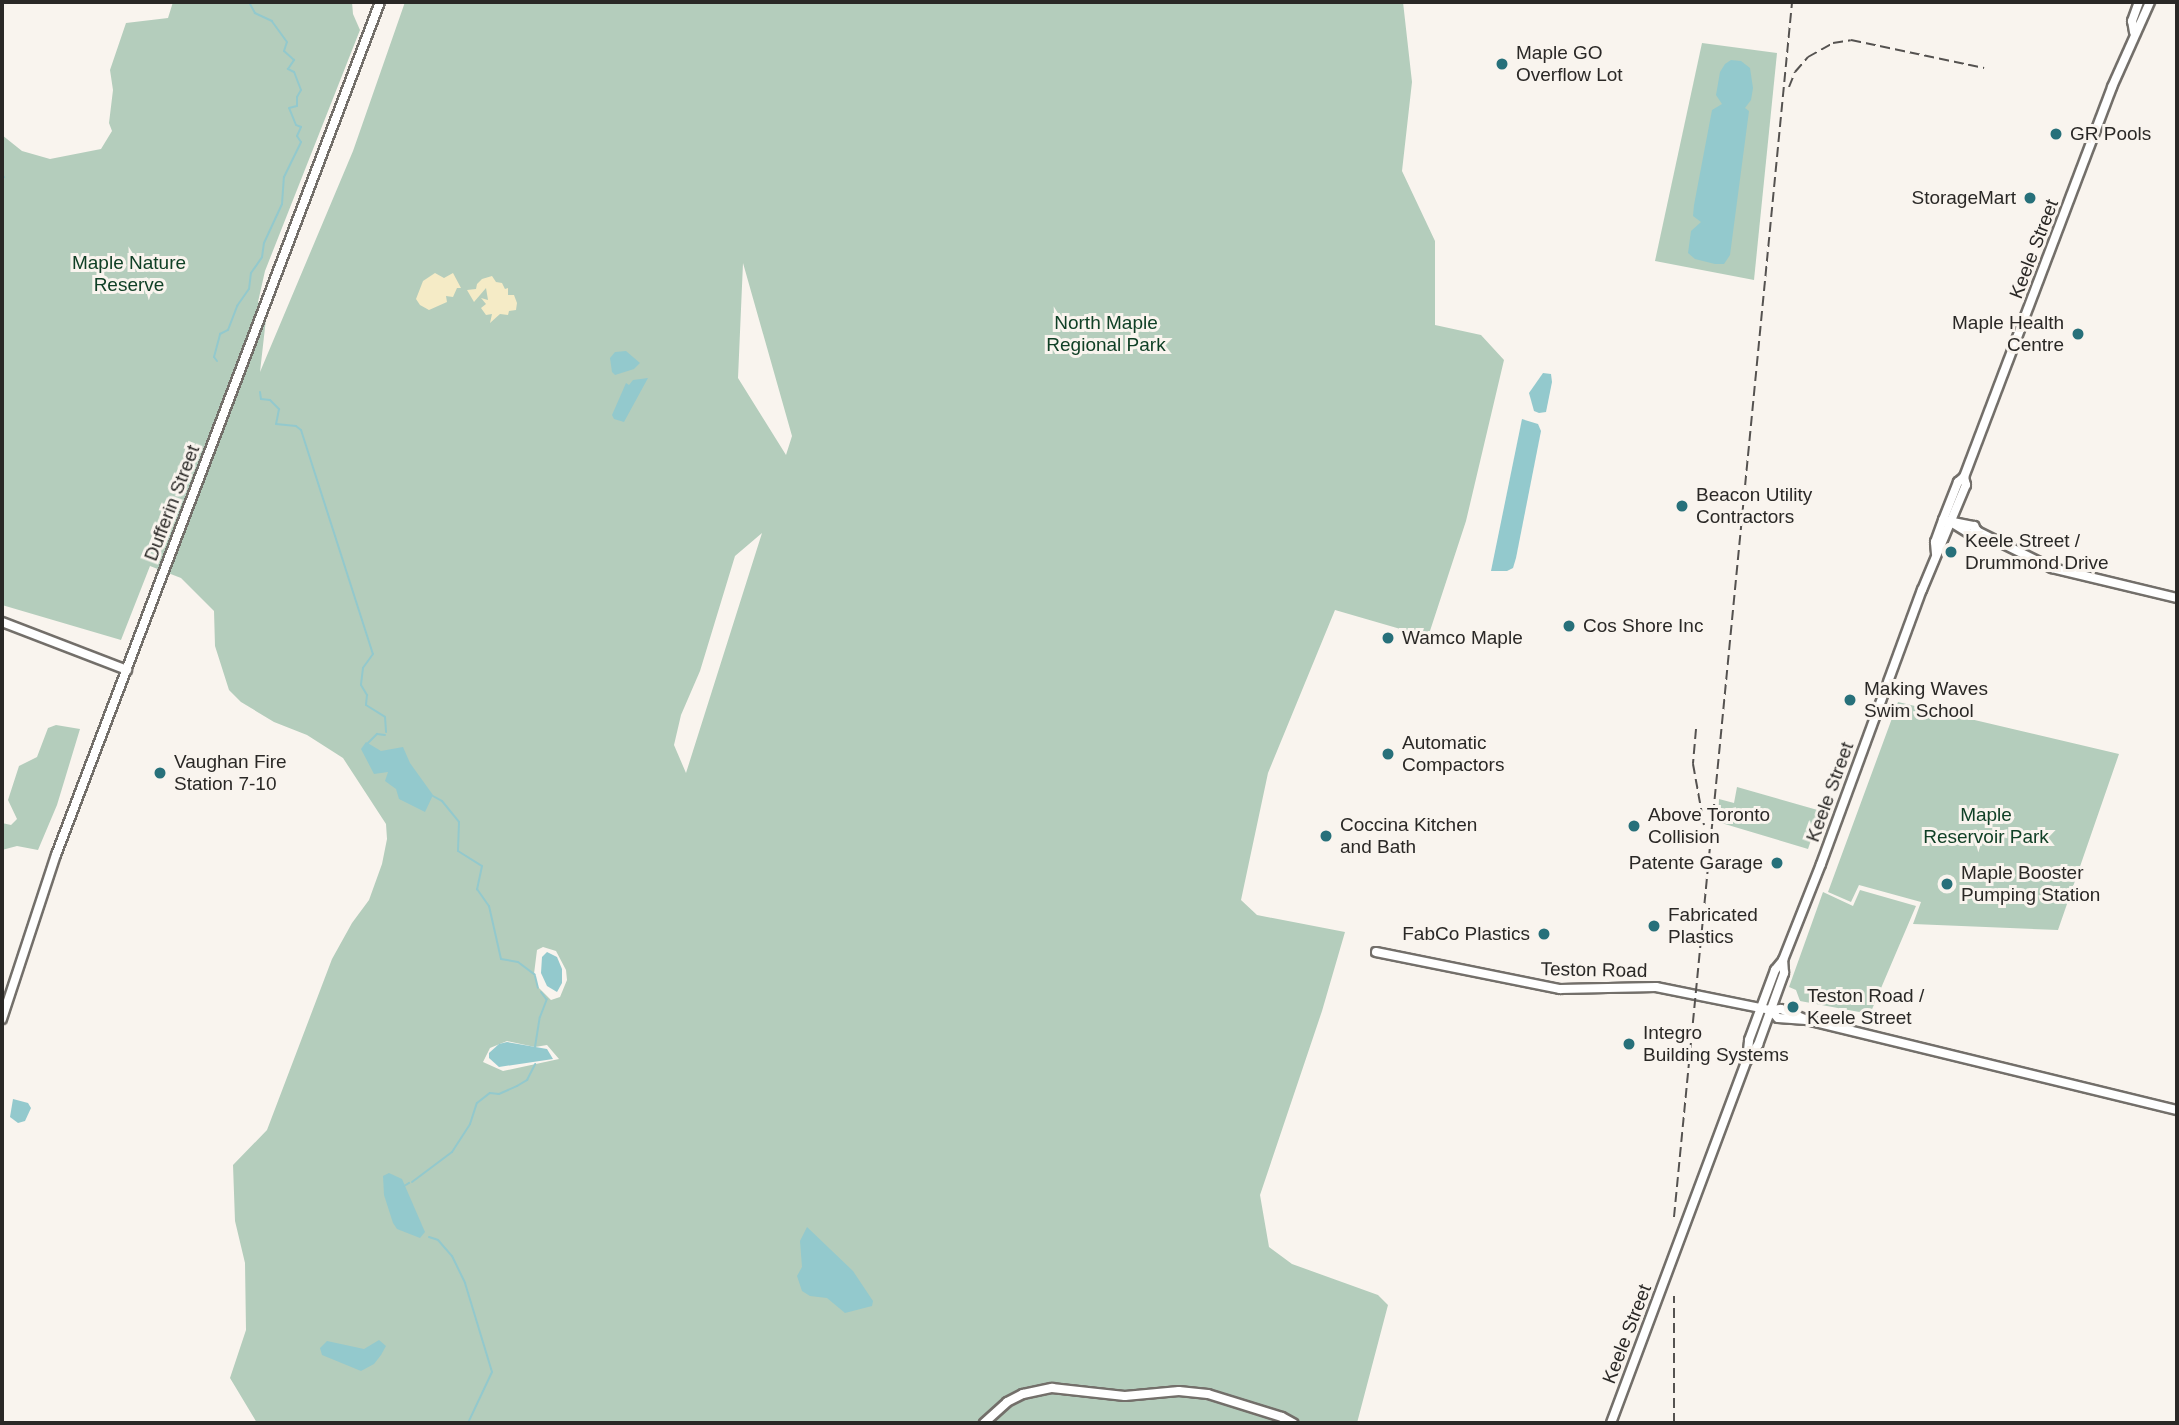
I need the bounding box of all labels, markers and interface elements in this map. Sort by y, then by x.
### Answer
place label: Maple GO Overflow Lot [1516,42,1623,86]
marker: Maple GO Overflow Lot [1494,56,1510,72]
place label: GR Pools [2070,123,2151,145]
marker: GR Pools [2048,126,2064,142]
place label: StorageMart [1911,187,2016,209]
marker: StorageMart [2022,190,2038,206]
street label: Keele Street [2005,196,2063,302]
park label: Maple Nature Reserve [72,252,186,296]
park label: North Maple Regional Park [1046,312,1166,356]
place label: Maple Health Centre [1952,312,2064,356]
marker: Maple Health Centre [2070,326,2086,342]
street label: Dufferin Street [139,442,205,564]
place label: Beacon Utility Contractors [1696,484,1812,528]
marker: Beacon Utility Contractors [1674,498,1690,514]
place label: Keele Street / Drummond Drive [1965,530,2109,574]
marker: Keele Street / Drummond Drive [1943,544,1959,560]
place label: Cos Shore Inc [1583,615,1703,637]
marker: Cos Shore Inc [1561,618,1577,634]
place label: Wamco Maple [1402,627,1523,649]
marker: Wamco Maple [1380,630,1396,646]
place label: Making Waves Swim School [1864,678,1988,722]
marker: Making Waves Swim School [1842,692,1858,708]
place label: Automatic Compactors [1402,732,1504,776]
street label: Keele Street [1801,739,1859,845]
marker: Automatic Compactors [1380,746,1396,762]
place label: Vaughan Fire Station 7-10 [174,751,287,795]
marker: Vaughan Fire Station 7-10 [152,765,168,781]
place label: Above Toronto Collision [1648,804,1771,848]
park label: Maple Reservoir Park [1923,804,2049,848]
place label: Coccina Kitchen and Bath [1340,814,1477,858]
marker: Above Toronto Collision [1626,818,1642,834]
marker: Coccina Kitchen and Bath [1318,828,1334,844]
place label: Patente Garage [1629,852,1763,874]
marker: Patente Garage [1769,855,1785,871]
place label: Maple Booster Pumping Station [1961,862,2100,906]
marker: Maple Booster Pumping Station [1939,876,1955,892]
place label: Fabricated Plastics [1668,904,1758,948]
marker: Fabricated Plastics [1646,918,1662,934]
place label: FabCo Plastics [1402,923,1530,945]
marker: FabCo Plastics [1536,926,1552,942]
street label: Teston Road [1540,958,1648,982]
place label: Teston Road / Keele Street [1807,985,1924,1029]
marker: Teston Road / Keele Street [1785,999,1801,1015]
place label: Integro Building Systems [1643,1022,1789,1066]
marker: Integro Building Systems [1621,1036,1637,1052]
street label: Keele Street [1598,1281,1656,1387]

